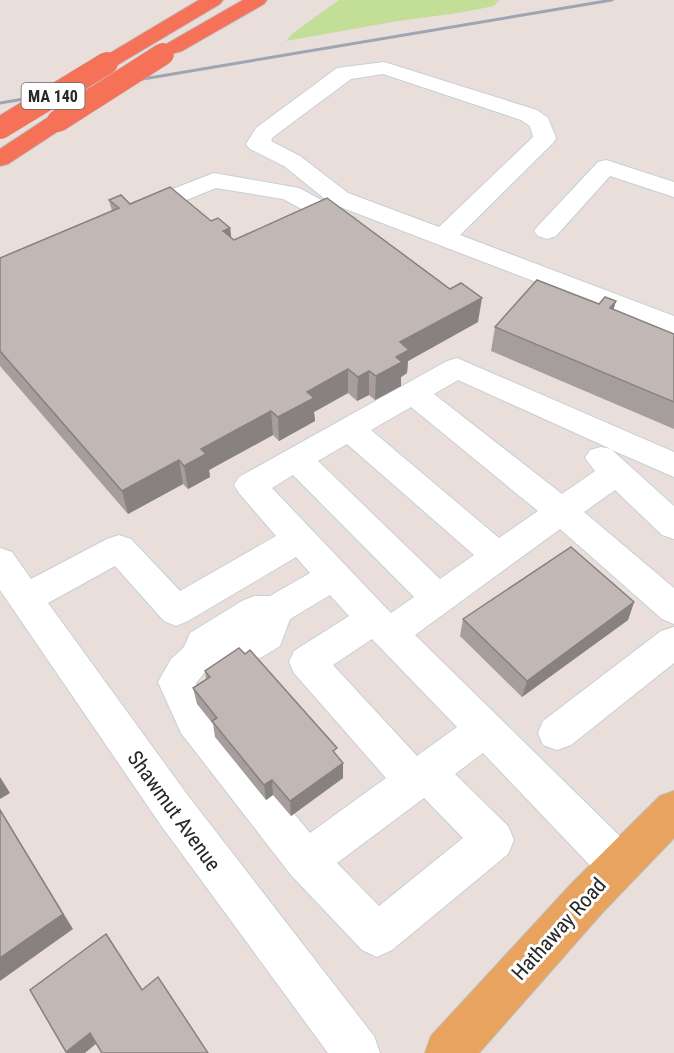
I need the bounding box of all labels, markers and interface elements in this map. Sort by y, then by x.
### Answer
road number: MA 140 [22,83,84,109]
street label: Shawmut Avenue [122,746,226,876]
street label: Hathaway Road [507,873,611,985]

